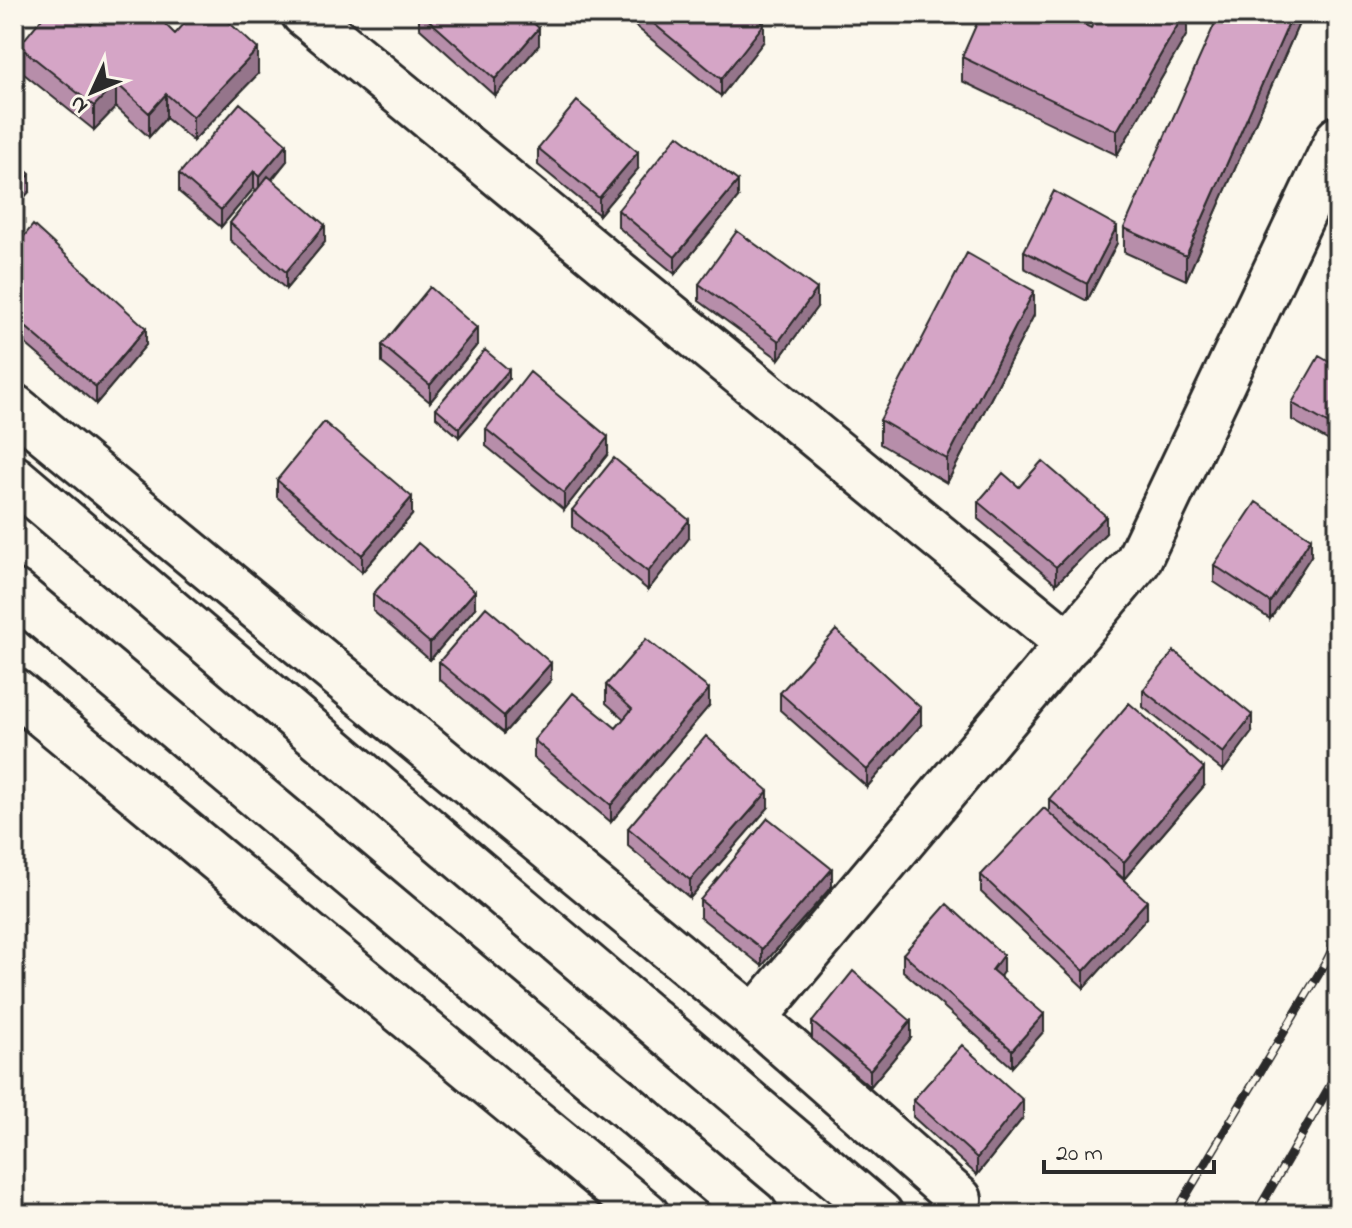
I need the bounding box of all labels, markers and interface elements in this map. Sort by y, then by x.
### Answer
north arrow [52,52,132,132]
text: N [63,87,96,120]
scale bar [1044,1124,1214,1174]
text: 20 m [1056,1137,1103,1172]

